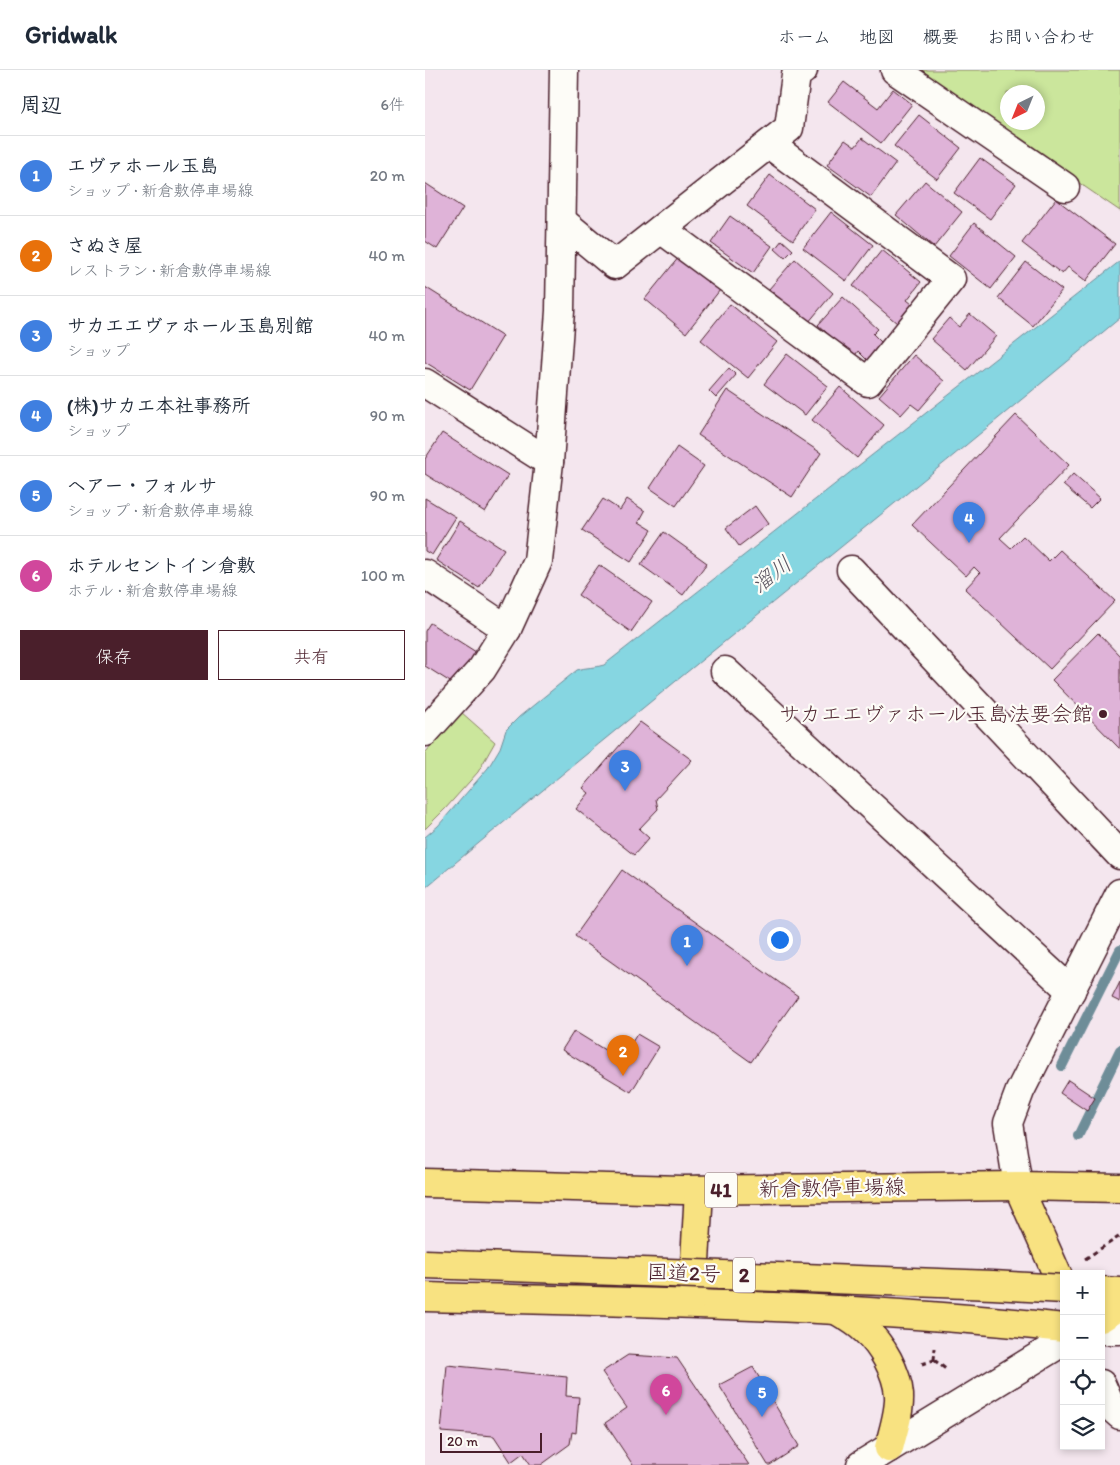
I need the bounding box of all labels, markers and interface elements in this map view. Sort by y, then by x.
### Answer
text: Gridwalk [25,20,117,49]
text: ホーム [778,26,831,48]
text: 地図 [859,26,895,48]
text: 概要 [923,26,959,48]
text: お問い合わせ [987,26,1095,48]
north arrow [1000,85,1045,130]
text: 周辺 [20,92,62,117]
text: 6件 [381,95,405,114]
text: エヴァホール玉島 [67,154,219,177]
text: 1 [32,166,40,185]
text: 20 m [370,166,405,185]
text: ショップ · 新倉敷停車場線 [67,181,253,200]
text: さぬき屋 [67,234,143,257]
text: 2 [32,246,40,265]
text: 40 m [368,246,405,265]
text: レストラン · 新倉敷停車場線 [67,261,271,280]
text: サカエエヴァホール玉島別館 [67,314,314,337]
text: 3 [32,326,40,345]
text: 40 m [368,326,405,345]
text: ショップ [67,341,130,360]
text: (株)サカエ本社事務所 [67,394,250,417]
text: 4 [31,406,41,425]
text: 90 m [370,406,405,425]
text: ショップ [67,421,130,440]
text: ヘアー・フォルサ [67,474,217,497]
text: 5 [32,486,40,505]
text: 90 m [370,486,405,505]
text: ショップ · 新倉敷停車場線 [67,501,253,520]
pin: 4 [953,502,985,543]
water label: 溜川 [746,550,797,599]
text: ホテルセントイン倉敷 [67,554,256,577]
text: 6 [32,566,40,585]
text: 100 m [361,566,405,585]
text: ホテル · 新倉敷停車場線 [67,581,237,600]
button: 保存 [20,630,208,680]
button: 共有 [218,630,405,680]
place label: サカエエヴァホール玉島法要会館 [779,701,1093,726]
marker: サカエエヴァホール玉島法要会館 [1097,708,1109,720]
pin: 3 [609,750,641,791]
pin: 1 [671,925,703,966]
your location [767,927,793,953]
pin: 2 [607,1035,639,1076]
road number: 41 [705,1172,737,1208]
street label: 新倉敷停車場線 [758,1174,906,1201]
road number: 2 [733,1258,755,1292]
street label: 国道2号 [647,1259,721,1286]
map controls [1060,1270,1105,1450]
button: + [1060,1270,1105,1315]
button: − [1060,1315,1105,1360]
button: locate [1060,1360,1105,1405]
pin: 6 [650,1374,682,1415]
pin: 5 [746,1376,778,1417]
button: layers [1060,1405,1105,1450]
scale bar [440,1430,543,1453]
text: 20 m [447,1433,478,1450]

